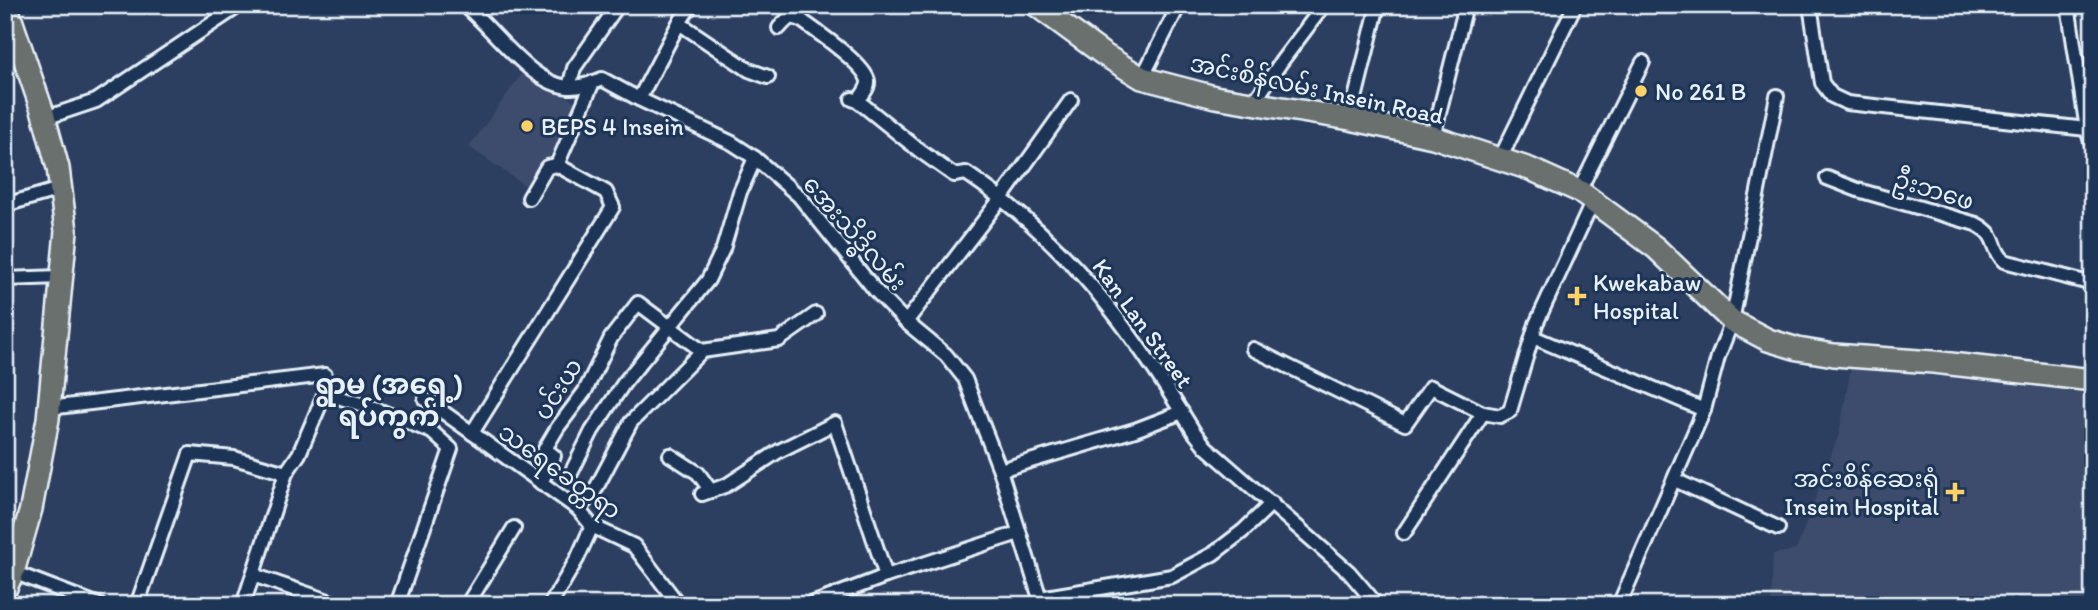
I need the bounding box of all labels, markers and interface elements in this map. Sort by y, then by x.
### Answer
street label: အင်းစိန်လမ်း Insein Road [1186,47,1447,135]
place label: No 261 B [1655,77,1746,106]
marker: No 261 B [1633,83,1649,99]
place label: BEPS 4 Insein [541,112,684,141]
marker: BEPS 4 Insein [519,118,535,134]
street label: ဦးဘဖေ [1889,163,1978,221]
street label: အေးသိဒ္ဓိလမ်း [793,169,914,300]
street label: Kan Lan Street [1086,253,1200,393]
place label: Kwekabaw Hospital [1593,268,1701,325]
marker: Kwekabaw Hospital [1567,286,1587,306]
street label: ပင်းယ [527,352,588,425]
district label: ရွာမ (အရှေ့) ရပ်ကွက် [315,367,463,439]
street label: သရေခေတ္တရာ [490,417,627,529]
place label: အင်းစိန်ဆေးရုံ Insein Hospital [1784,463,1939,521]
marker: အင်းစိန်ဆေးရုံ Insein Hospital [1945,482,1965,502]

